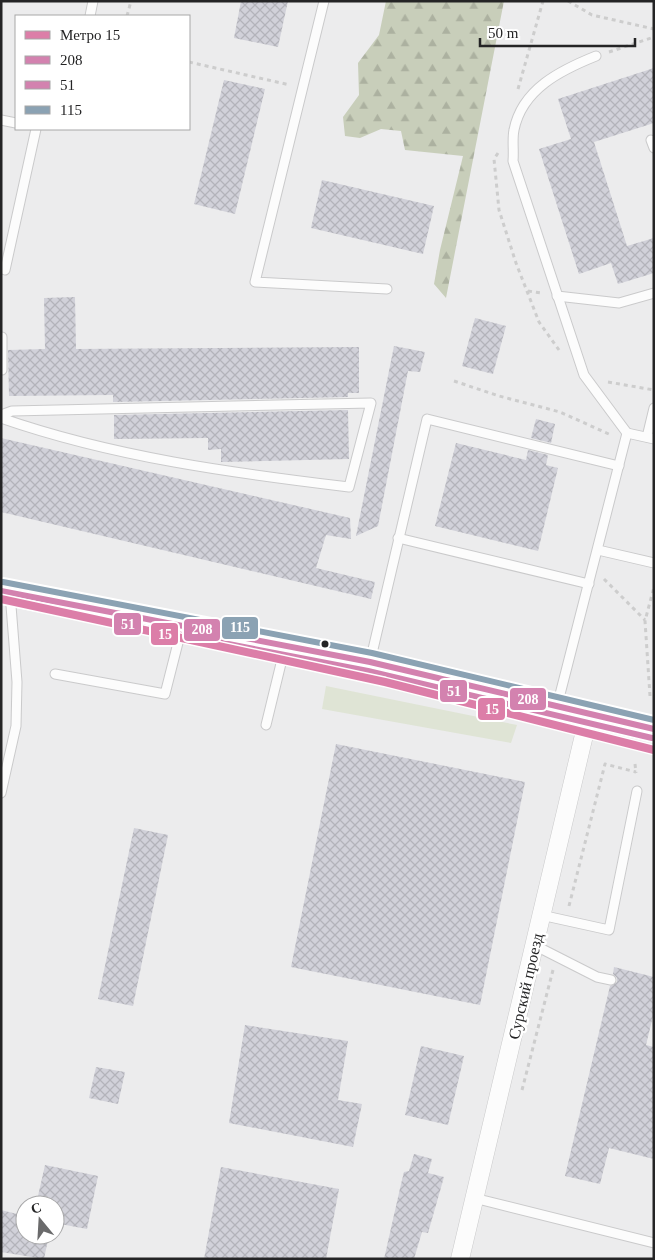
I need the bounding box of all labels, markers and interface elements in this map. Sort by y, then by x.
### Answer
legend [15,15,190,130]
scale bar [480,15,635,47]
text: 50 m [488,25,519,41]
text: Метро 15 [60,27,120,43]
text: 208 [60,52,83,68]
text: 51 [60,77,75,93]
text: 115 [60,102,82,118]
line badge: 51 [113,612,142,636]
line badge: 115 [221,616,259,640]
text: 51 [121,617,135,632]
line badge: 208 [183,618,221,642]
text: 115 [230,620,250,635]
line badge: 15 [150,622,179,646]
text: 208 [192,622,213,637]
text: 15 [158,627,172,642]
unlabelled marker [320,639,330,649]
line badge: 51 [439,679,468,703]
text: 51 [447,684,461,699]
line badge: 208 [509,687,547,711]
text: 208 [518,692,539,707]
line badge: 15 [477,697,506,721]
text: 15 [485,702,499,717]
street label: Сурский проезд [505,931,547,1041]
north arrow [15,1195,65,1245]
text: С [29,1199,43,1217]

